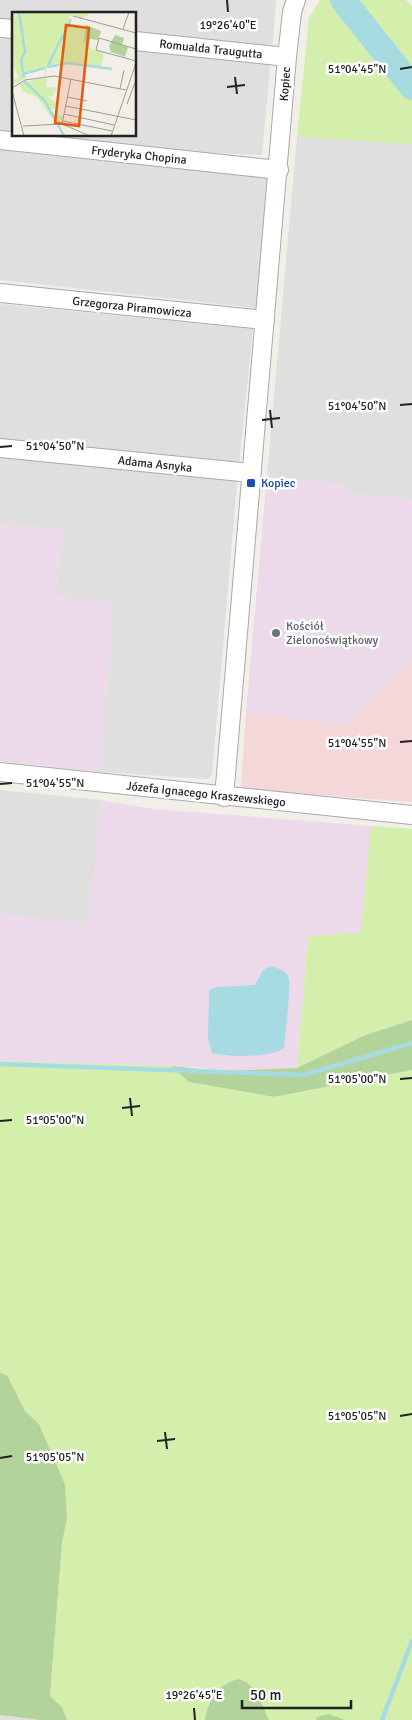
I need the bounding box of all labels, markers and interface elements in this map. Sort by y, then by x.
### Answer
inset map [12,12,136,136]
text: 19°26'40"E [199,18,257,33]
street label: Romualda Traugutta [159,37,263,62]
text: 51°04'45"N [328,62,386,77]
street label: Kopiec [277,66,294,102]
street label: Fryderyka Chopina [90,143,187,168]
street label: Grzegorza Piramowicza [72,294,192,321]
text: 51°04'50"N [328,399,386,414]
text: 51°04'50"N [26,439,84,454]
street label: Adama Asnyka [117,453,193,476]
place label: Kopiec [261,476,296,491]
marker: Kopiec [245,477,257,489]
place label: Kościół Zielonoświątkowy [286,619,379,648]
marker: Kościół Zielonoświątkowy [270,627,282,639]
text: 51°04'55"N [328,736,386,751]
text: 51°04'55"N [26,776,84,791]
street label: Józefa Ignacego Kraszewskiego [126,779,286,810]
text: 51°05'00"N [328,1072,386,1087]
text: 51°05'00"N [26,1113,84,1128]
text: 51°05'05"N [328,1409,386,1424]
text: 51°05'05"N [26,1450,84,1465]
scale bar [242,1678,351,1710]
text: 50 m [250,1686,281,1704]
text: 19°26'45"E [165,1688,223,1703]

